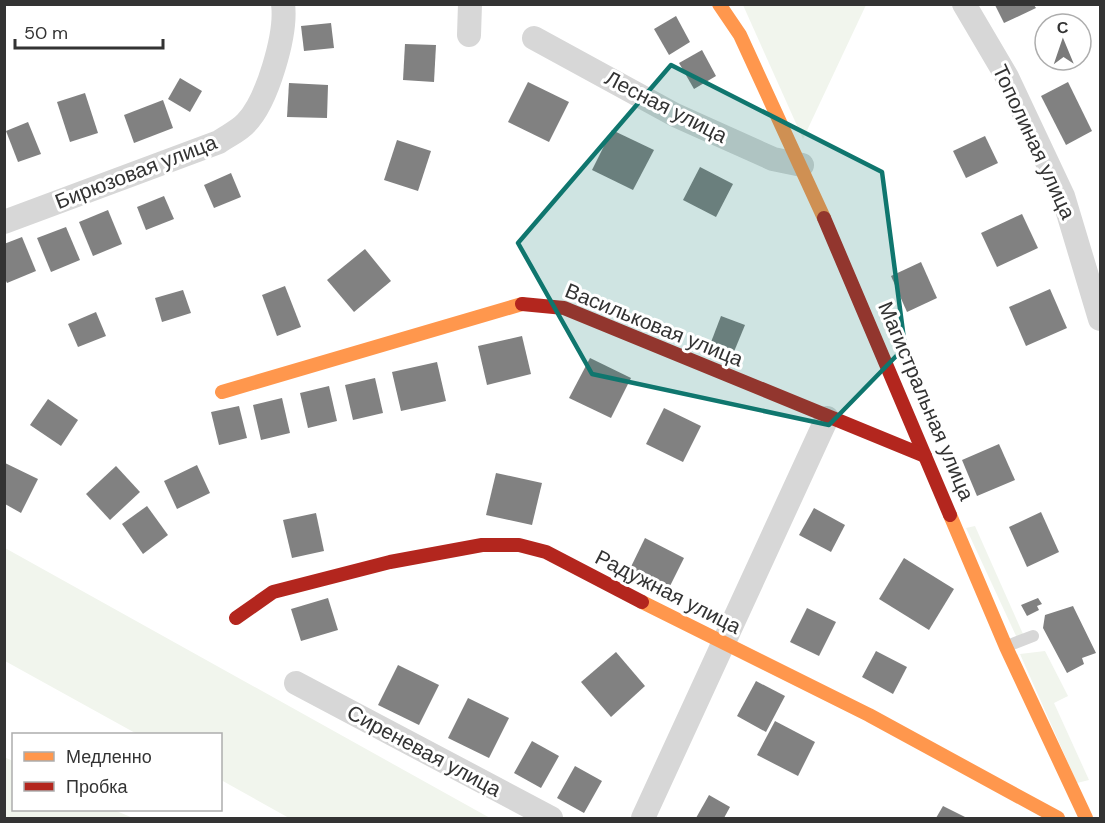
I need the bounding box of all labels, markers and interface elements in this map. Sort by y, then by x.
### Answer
scale bar [15,12,164,50]
north arrow [1033,12,1093,72]
text: С [1056,17,1069,38]
text: 50 m [24,21,68,45]
street label: Тополиная улица [986,60,1082,224]
street label: Лесная улица [600,64,732,150]
street label: Бирюзовая улица [51,128,221,216]
street label: Васильковая улица [561,277,747,374]
street label: Магистральная улица [871,297,981,505]
street label: Радужная улица [590,543,746,641]
street label: Сиреневая улица [342,699,506,804]
legend [12,733,222,811]
text: Медленно [66,745,152,769]
text: Пробка [66,775,129,799]

